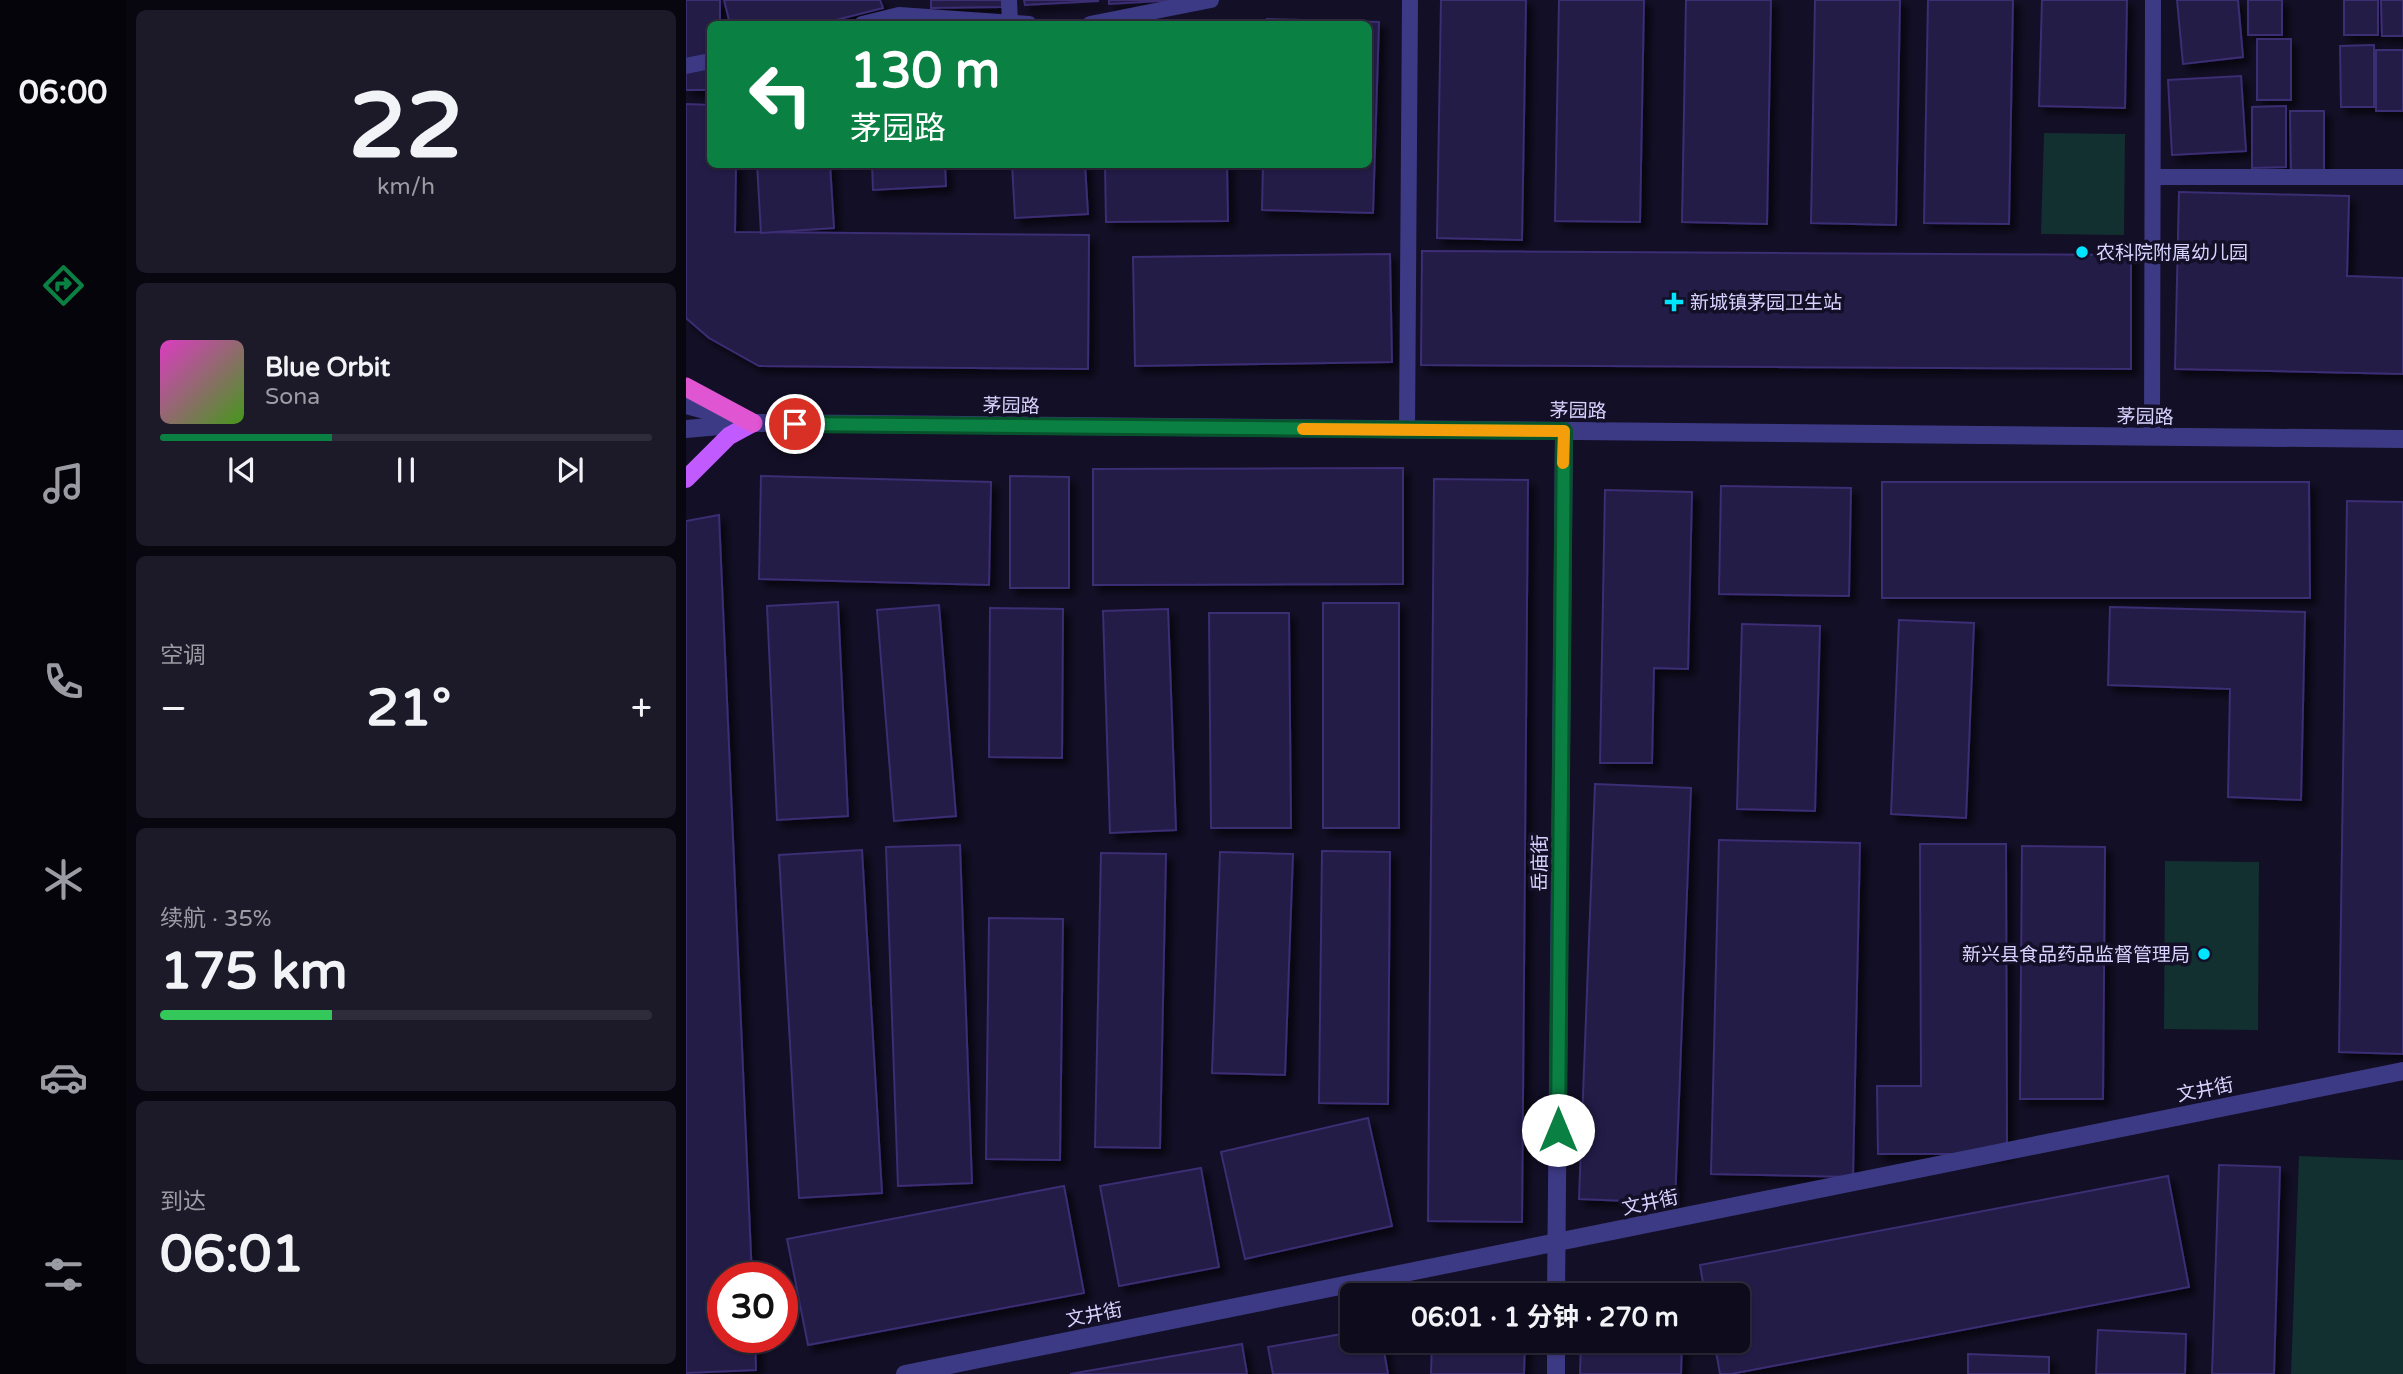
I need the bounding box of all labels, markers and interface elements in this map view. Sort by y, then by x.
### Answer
text: 130 m [850,42,1000,101]
icon: left [735,49,826,140]
text: 22 [349,72,463,182]
text: 06:00 [19,74,107,112]
text: 茅园路 [850,110,946,148]
text: km/h [377,173,435,201]
place label: 农科院附属幼儿园 [2096,242,2248,264]
marker: 农科院附属幼儿园 [2074,244,2090,260]
icon: directions [39,261,88,310]
marker: 新城镇茅园卫生站 [1664,292,1684,312]
place label: 新城镇茅园卫生站 [1690,292,1842,314]
text: Blue Orbit [265,352,390,383]
text: Sona [265,383,320,411]
pin [765,394,825,454]
street label: 茅园路 [982,395,1040,417]
street label: 茅园路 [1549,400,1607,422]
icon: arrive [776,405,814,443]
street label: 茅园路 [2116,406,2174,428]
icon: previous [223,451,261,489]
icon: pause [387,451,425,489]
icon: next [551,451,589,489]
icon: music [39,459,88,508]
text: 空调 [160,642,206,670]
icon: phone [39,657,88,706]
text: 21° [366,677,451,740]
text: − [160,686,187,732]
text: + [631,686,652,732]
street label: 岳庙街 [1529,834,1551,892]
icon: climate [39,855,88,904]
text: 续航 · 35% [160,905,272,933]
text: 175 km [160,940,348,1003]
place label: 新兴县食品药品监督管理局 [1962,944,2190,966]
marker: 新兴县食品药品监督管理局 [2196,946,2212,962]
icon: car [39,1053,88,1102]
street label: 文井街 [2175,1074,2235,1106]
position arrow [1521,1093,1595,1167]
street label: 文井街 [1620,1186,1680,1220]
text: 到达 [160,1188,206,1216]
text: 06:01 [160,1223,304,1286]
icon: filters [39,1250,88,1299]
speed limit sign: 30 [707,1262,798,1353]
street label: 文井街 [1064,1299,1124,1331]
text: 06:01 · 1 分钟 · 270 m [1411,1302,1679,1333]

